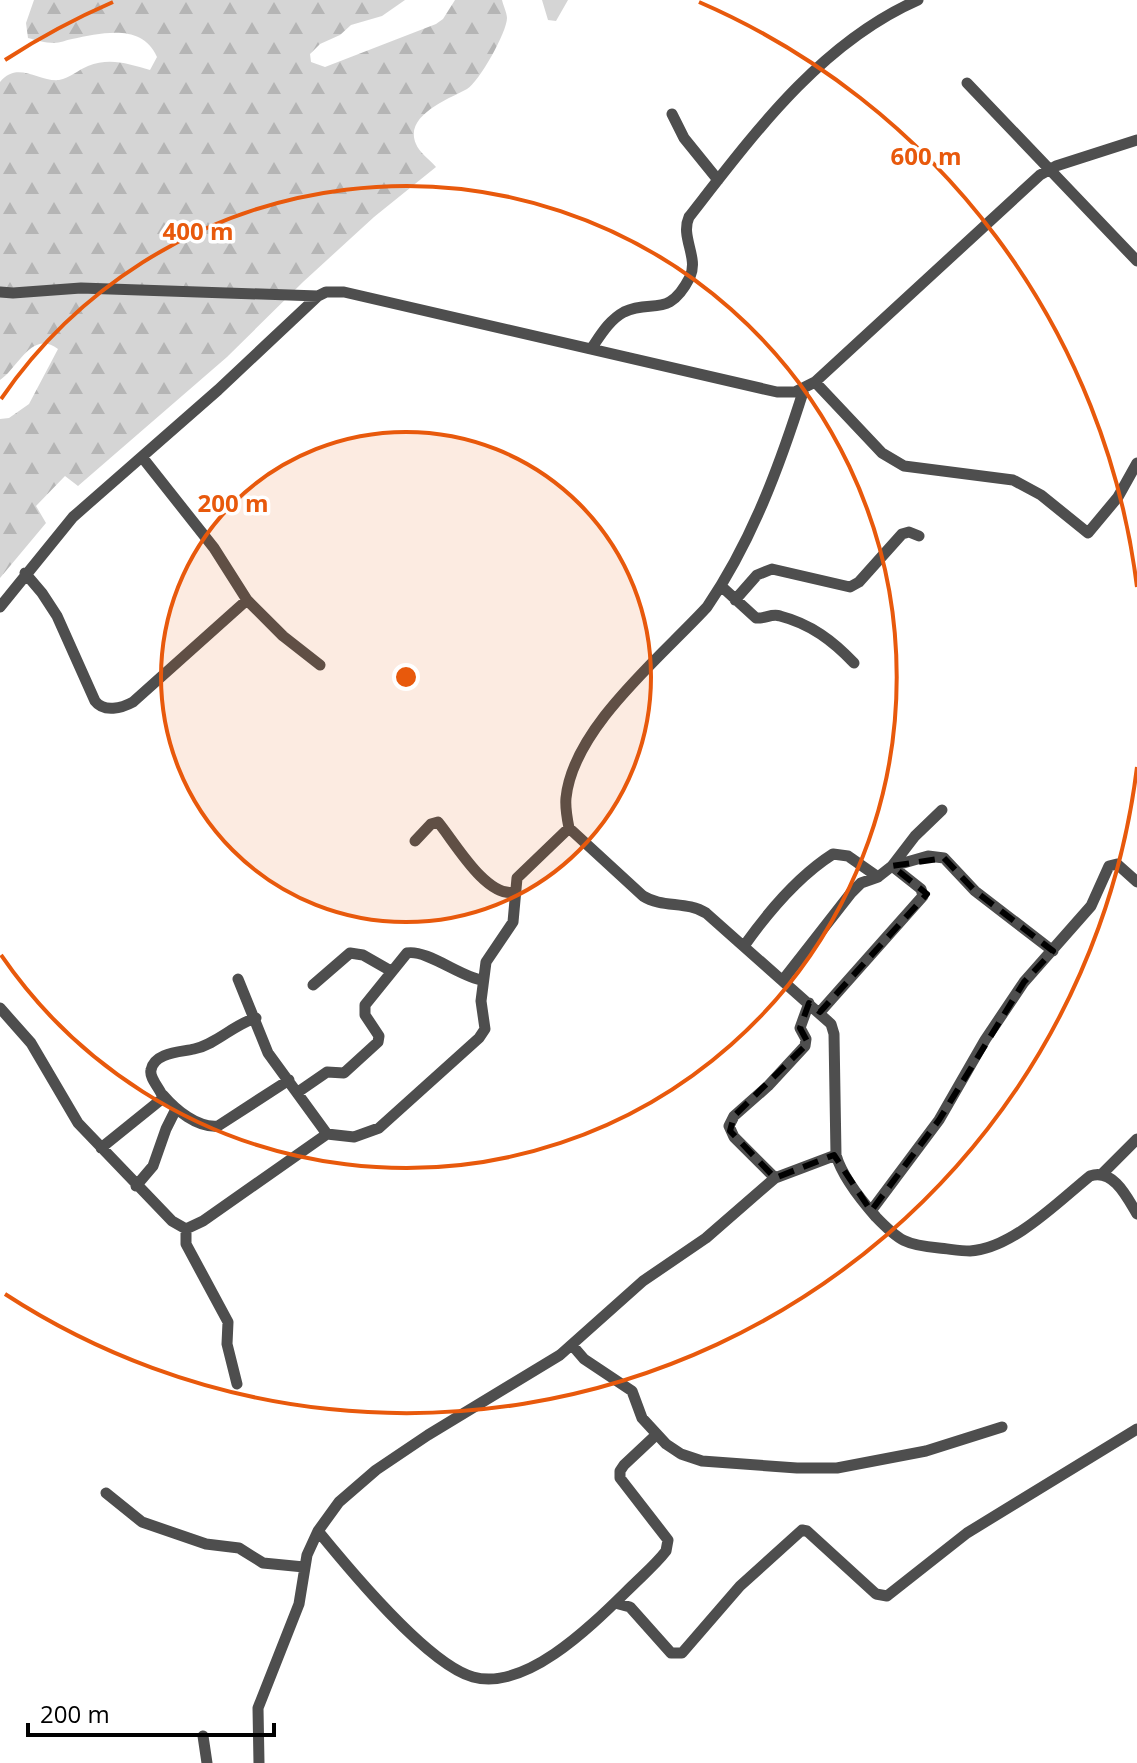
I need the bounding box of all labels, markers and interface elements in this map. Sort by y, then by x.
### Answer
text: 600 m [891,139,961,172]
text: 400 m [163,214,233,247]
text: 200 m [198,486,268,519]
centre of rings [392,663,420,691]
scale bar [28,1687,274,1737]
text: 200 m [40,1697,110,1730]

